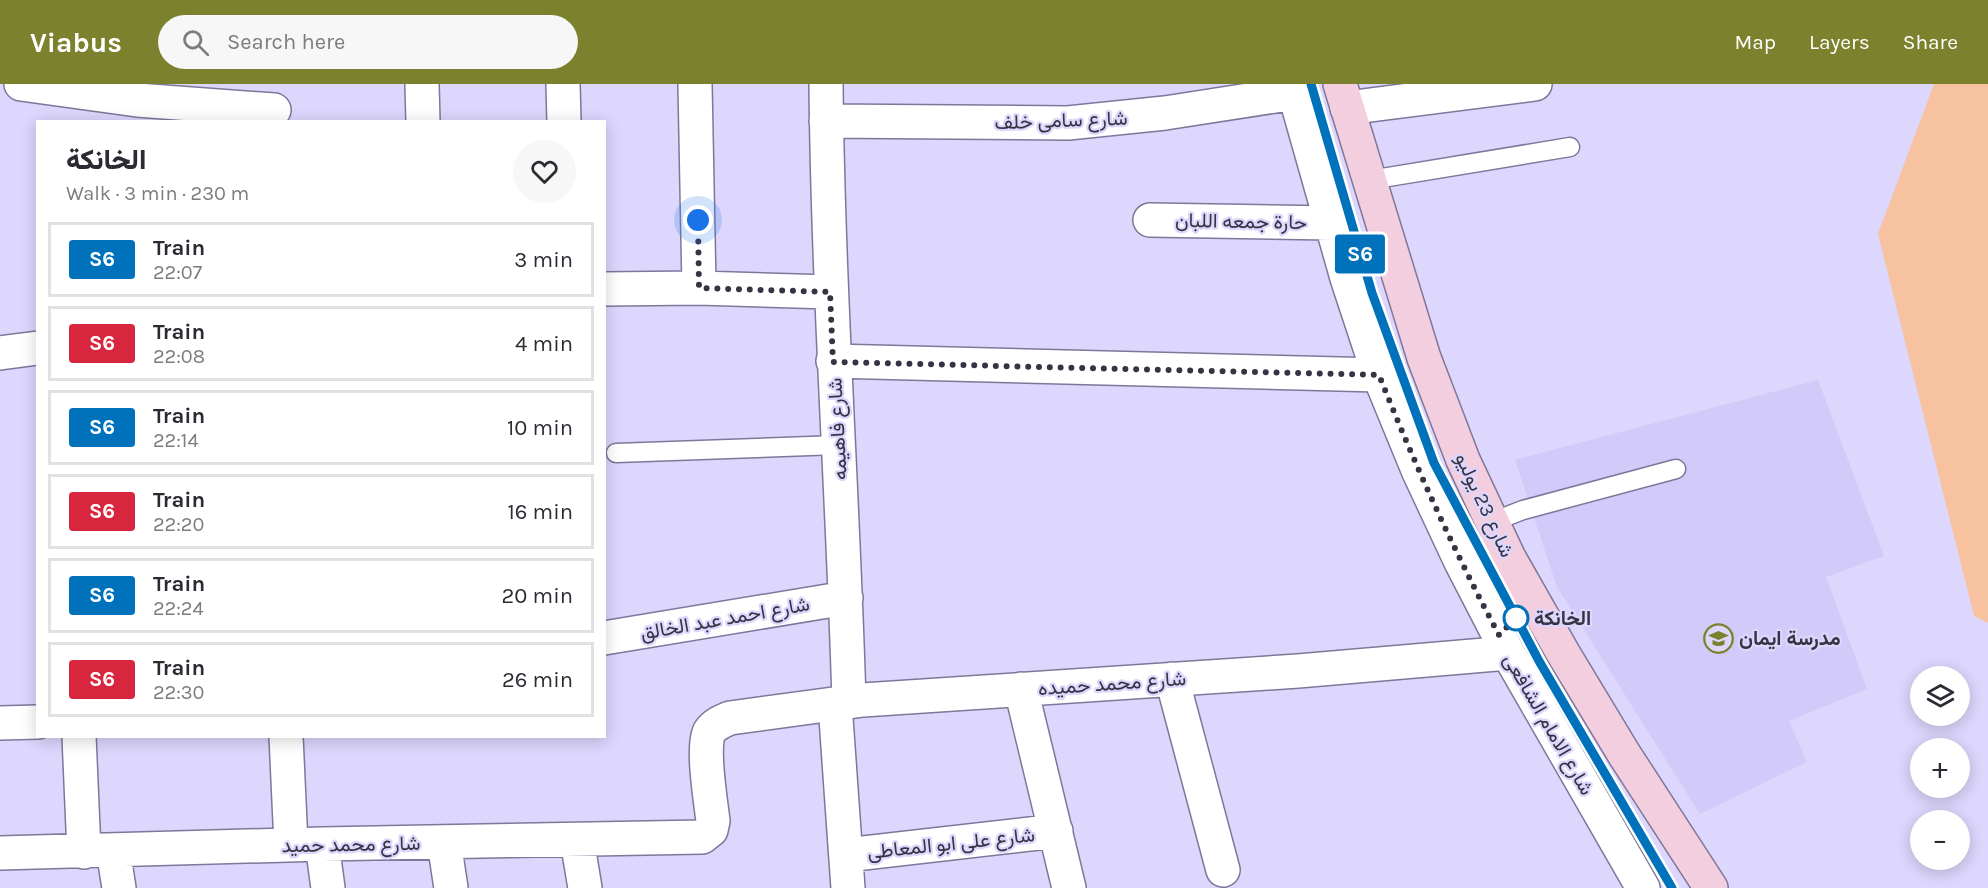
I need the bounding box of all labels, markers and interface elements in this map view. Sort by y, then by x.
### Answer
search box [158,15,578,69]
text: Viabus [30,26,122,59]
icon: search [179,26,212,59]
text: Search here [227,29,345,55]
text: Map [1734,30,1776,54]
text: Layers [1809,30,1870,54]
text: Share [1903,30,1958,54]
street label: شارع سامى خلف [994,107,1128,136]
button: heart [513,140,576,203]
text: الخانكة [66,143,146,176]
text: Walk · 3 min · 230 m [66,182,249,205]
your location [683,205,713,235]
street label: حارة جمعه اللبان [1175,209,1307,235]
line badge: S6 [1333,234,1387,274]
text: Train [153,235,205,261]
text: S6 [1347,242,1373,266]
text: S6 [89,247,115,271]
text: 3 min [514,247,573,273]
text: 22:07 [153,261,202,284]
text: Train [153,319,205,345]
text: S6 [89,331,115,355]
text: 4 min [515,331,573,357]
text: 22:08 [153,345,205,368]
street label: شارع فاهيمه [823,377,854,481]
text: Train [153,403,205,429]
text: S6 [89,415,115,439]
text: 10 min [507,415,573,441]
text: 22:14 [153,429,199,452]
street label: شارع 23 يوليو [1449,449,1519,562]
text: Train [153,487,205,513]
text: S6 [89,499,115,523]
text: 16 min [507,499,573,525]
text: 22:20 [153,513,204,536]
text: Train [153,571,205,597]
text: S6 [89,583,115,607]
text: 20 min [502,583,573,609]
street label: شارع احمد عبد الخالق [639,592,812,647]
text: 22:24 [153,597,204,620]
marker: الخانكة [1503,605,1529,631]
place label: الخانكة [1534,607,1591,630]
school or university icon: مدرسة ايمان [1702,622,1734,654]
place label: مدرسة ايمان [1739,627,1841,651]
street label: شارع الامام الشافعى [1497,649,1598,800]
text: Train [153,655,205,681]
map controls [1910,666,1970,870]
button: layers [1910,666,1970,726]
text: S6 [89,667,115,691]
text: 26 min [502,667,573,693]
street label: شارع محمد حميده [1037,667,1187,702]
text: 22:30 [153,681,204,704]
button: + [1910,738,1970,798]
button: − [1910,810,1970,870]
street label: شارع على ابو المعاطى [866,823,1036,866]
street label: شارع محمد حميد [281,832,421,859]

